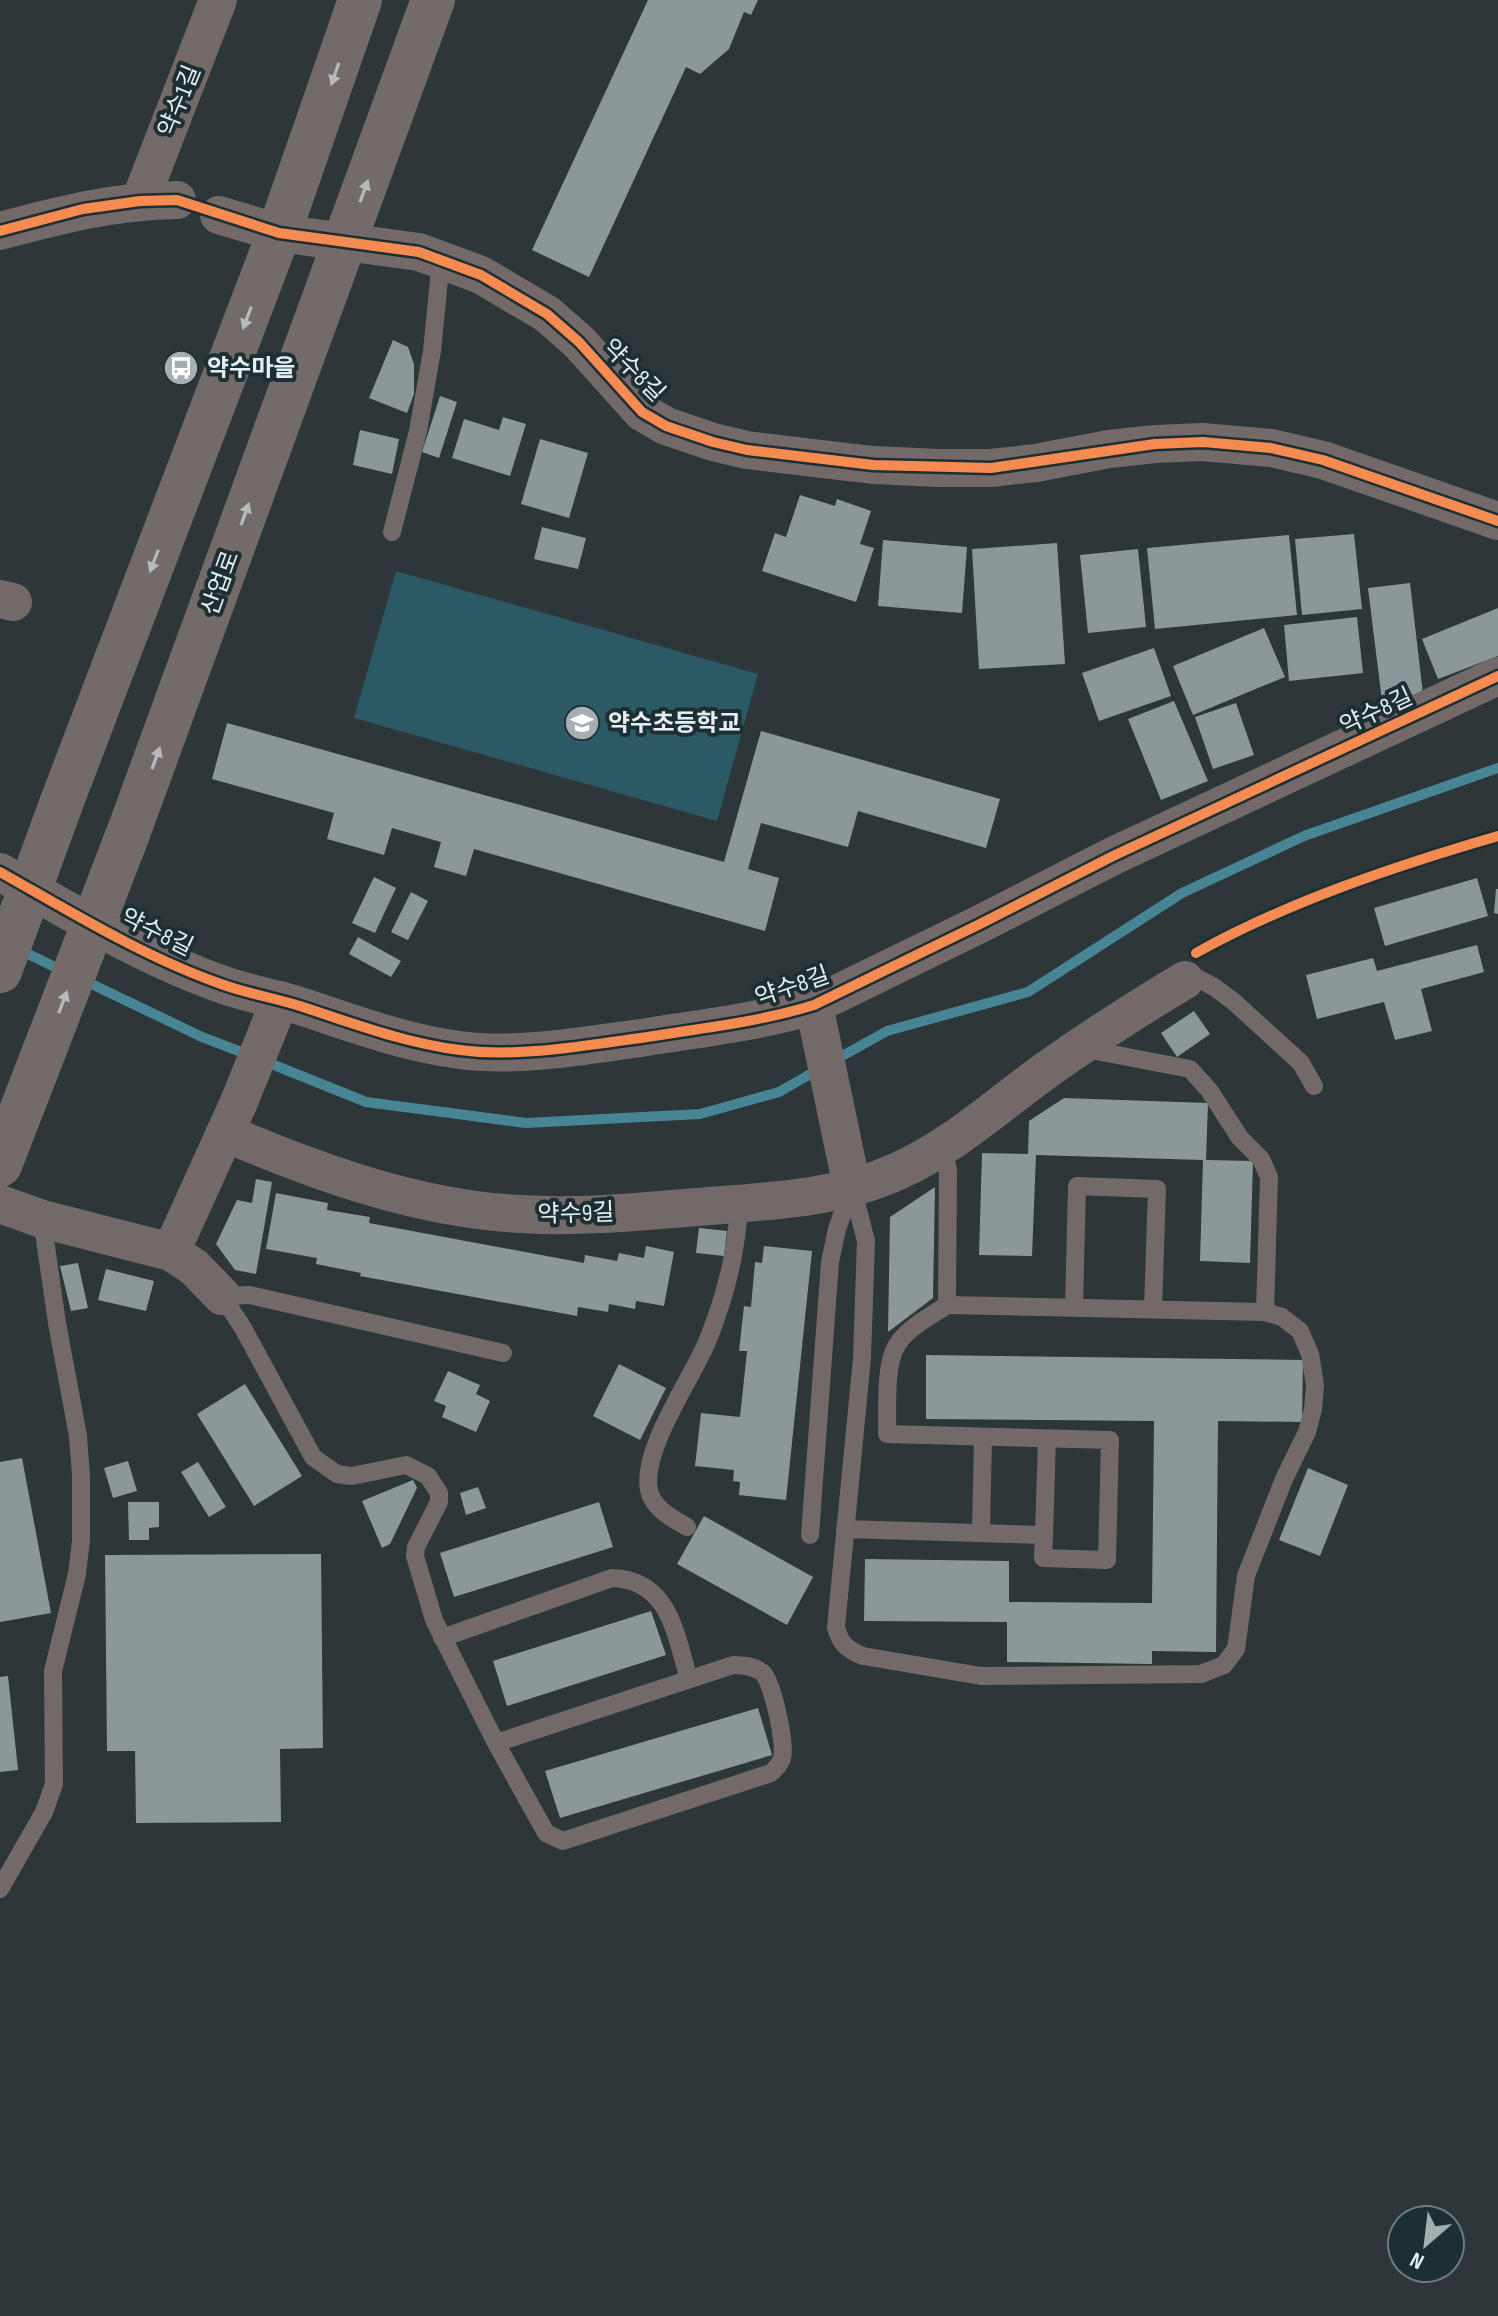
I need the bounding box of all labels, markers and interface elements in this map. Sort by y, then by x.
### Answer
street label: 약수1길 [152,61,207,141]
one-way arrow [328,62,340,86]
one-way arrow [358,179,371,203]
one-way arrow [240,306,253,330]
street label: 약수8길 [596,333,671,408]
bus stop icon: 약수마을 [162,349,200,387]
place label: 약수마을 [207,354,295,383]
one-way arrow [239,502,252,526]
street label: 산업로 [196,547,245,619]
one-way arrow [147,549,160,573]
street label: 약수8길 [1335,682,1417,741]
school or university icon: 약수초등학교 [563,704,601,742]
place label: 약수초등학교 [608,709,740,738]
one-way arrow [150,746,162,770]
street label: 약수8길 [116,903,198,962]
street label: 약수8길 [751,960,833,1013]
one-way arrow [57,990,70,1014]
street label: 약수9길 [537,1198,615,1229]
north arrow [1386,2204,1466,2284]
text: N [1406,2246,1429,2275]

